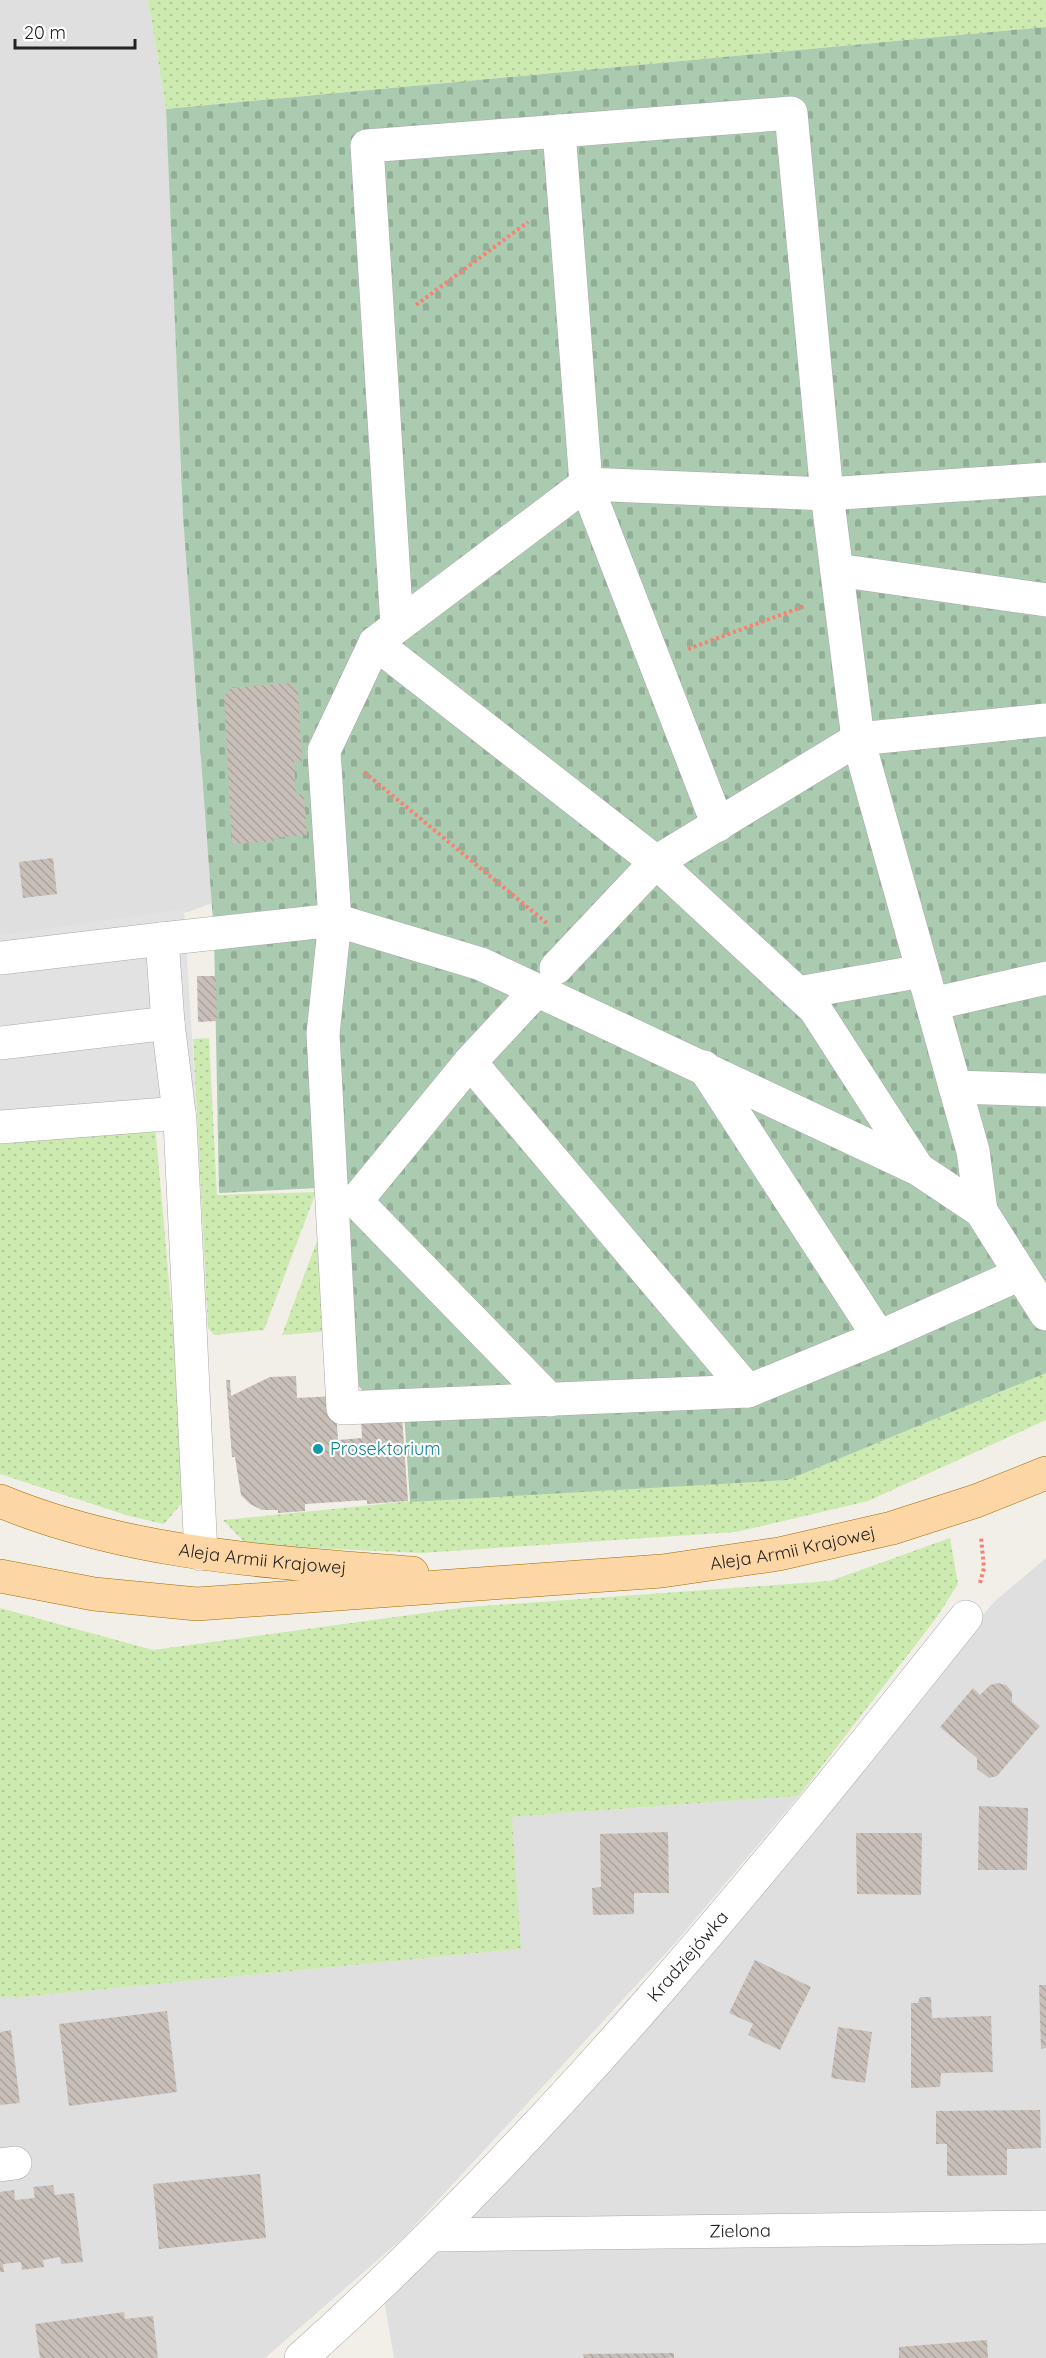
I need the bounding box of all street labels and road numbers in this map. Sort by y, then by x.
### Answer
street label: Aleja Armii Krajowej [708,1520,877,1575]
street label: Aleja Armii Krajowej [177,1538,347,1579]
street label: Kradziejówka [642,1906,733,2007]
street label: Zielona [709,2219,771,2242]

